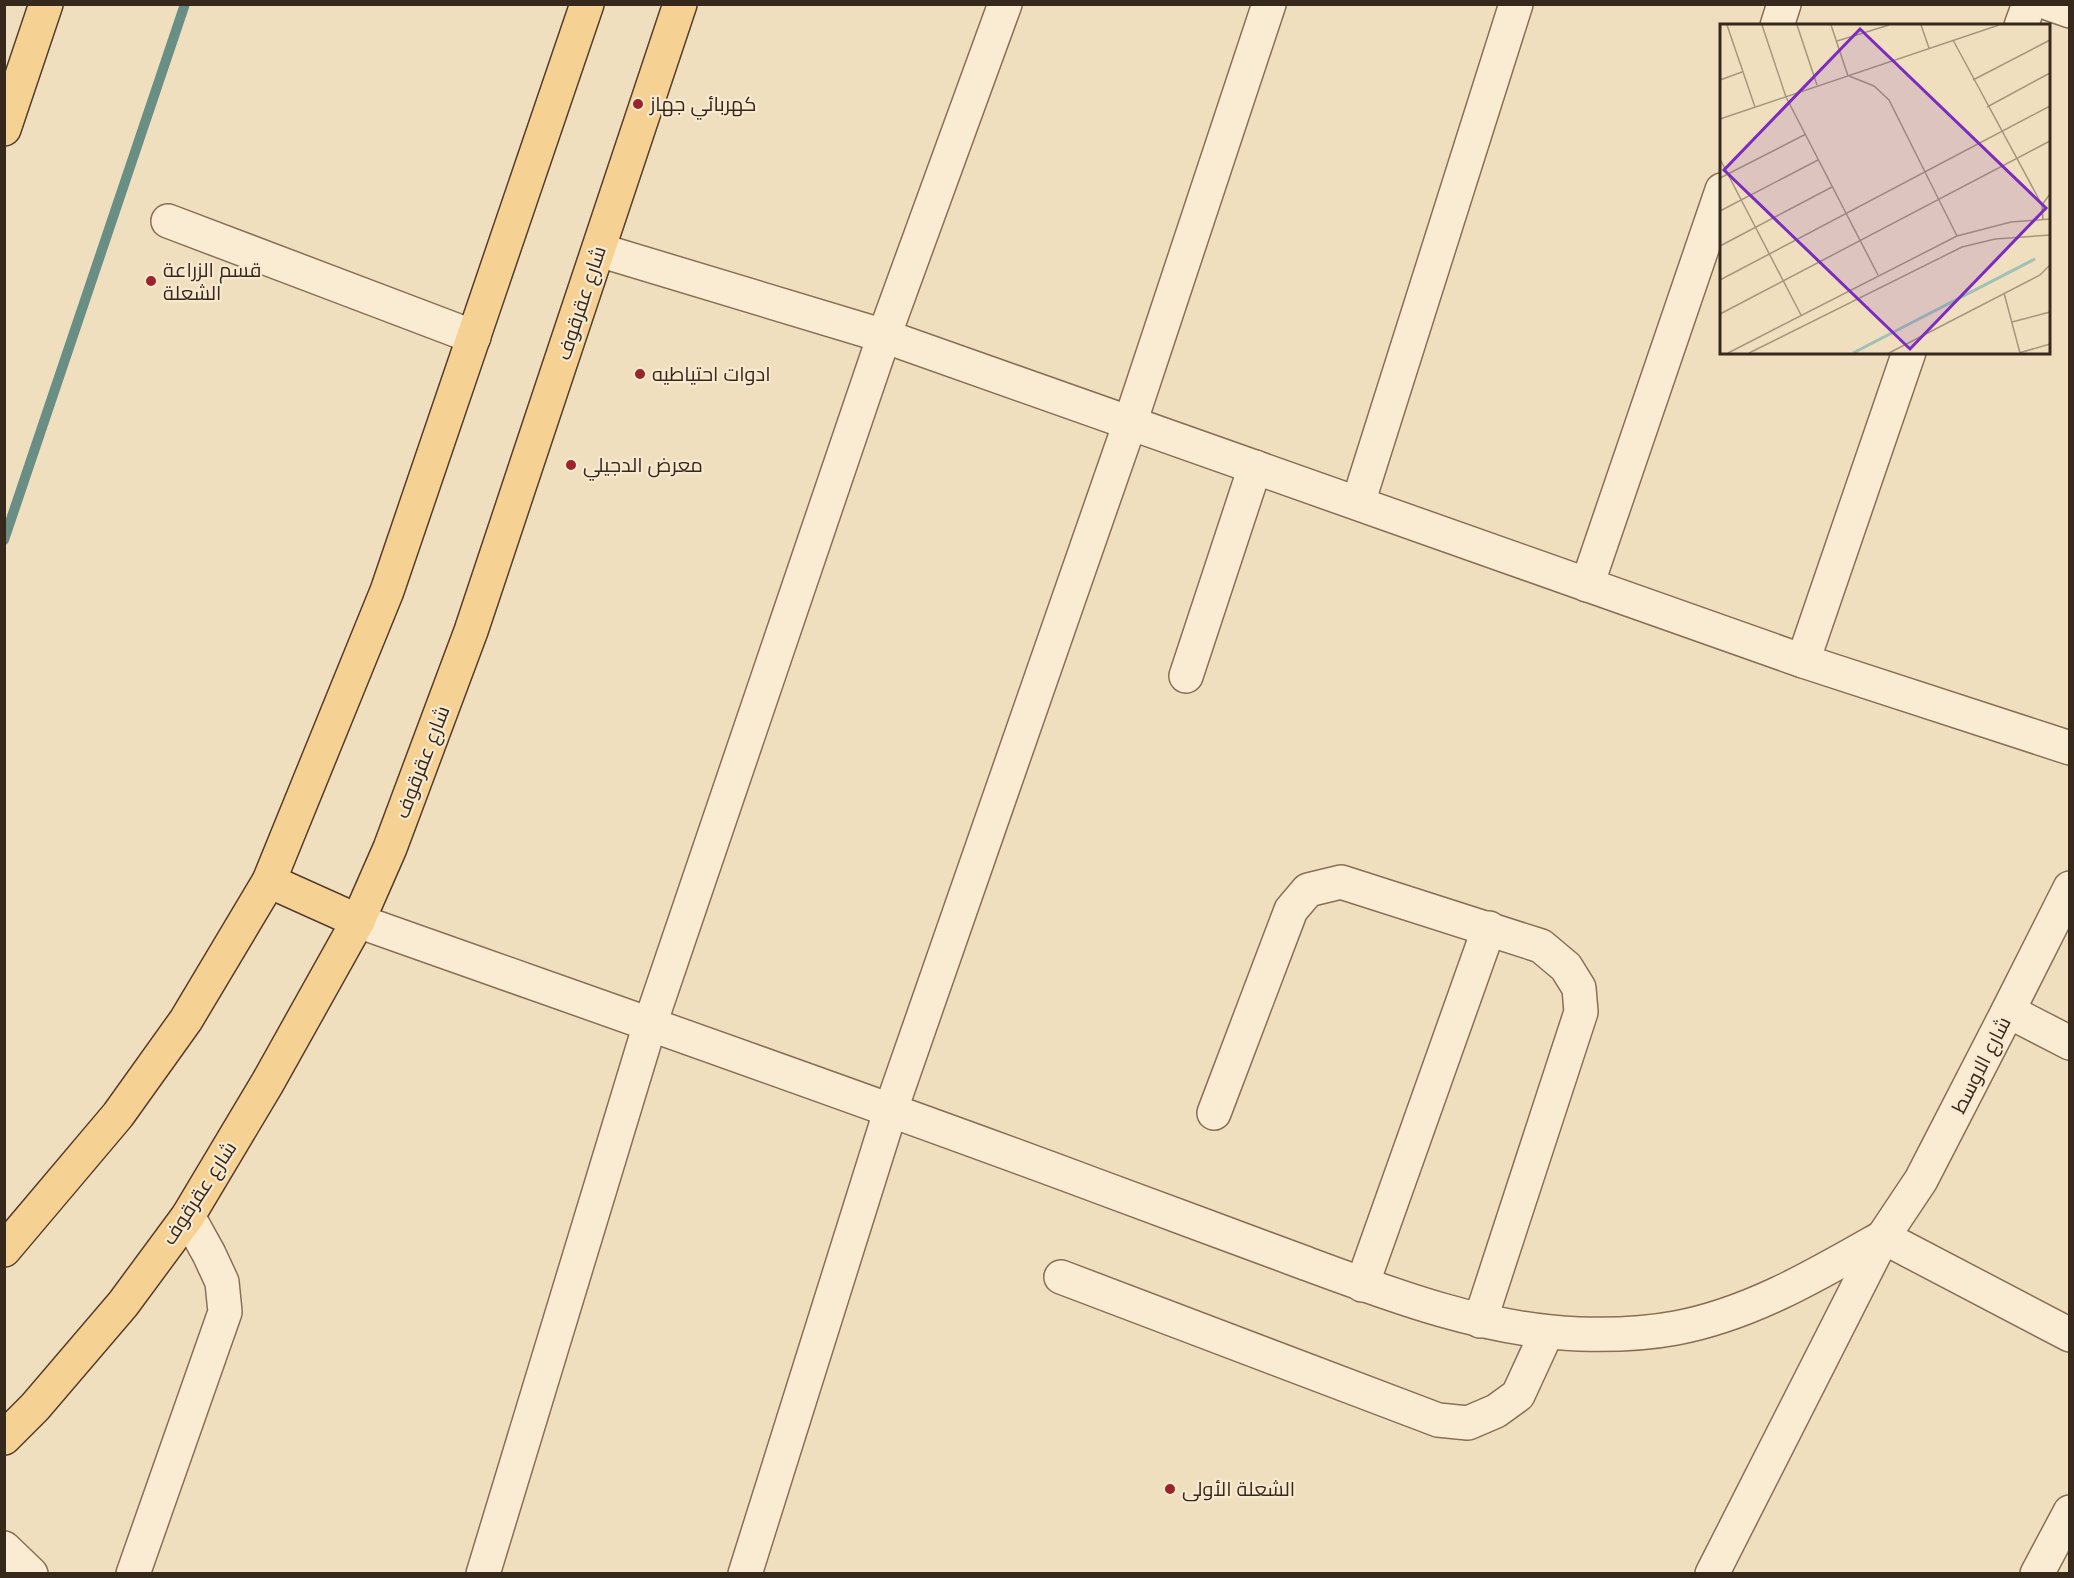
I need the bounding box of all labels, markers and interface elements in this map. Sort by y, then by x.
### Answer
inset map [1720,24,2050,354]
place label: كهربائي جهاز [649,89,756,120]
marker: كهربائي جهاز [631,97,645,111]
street label: شارع عقرقوف [548,242,613,364]
place label: قسم الزراعة الشعلة [163,255,261,305]
marker: قسم الزراعة الشعلة [144,274,158,288]
place label: ادوات احتياطيه [652,359,771,386]
marker: ادوات احتياطيه [633,367,647,381]
place label: معرض الدجيلي [583,450,703,481]
marker: معرض الدجيلي [564,458,578,472]
street label: شارع عقرقوف [387,701,456,822]
street label: شارع الاوسط [1944,1011,2017,1118]
street label: شارع عقرقوف [154,1135,243,1250]
place label: الشعلة الأولى [1182,1474,1295,1502]
marker: الشعلة الأولى [1163,1482,1177,1496]

